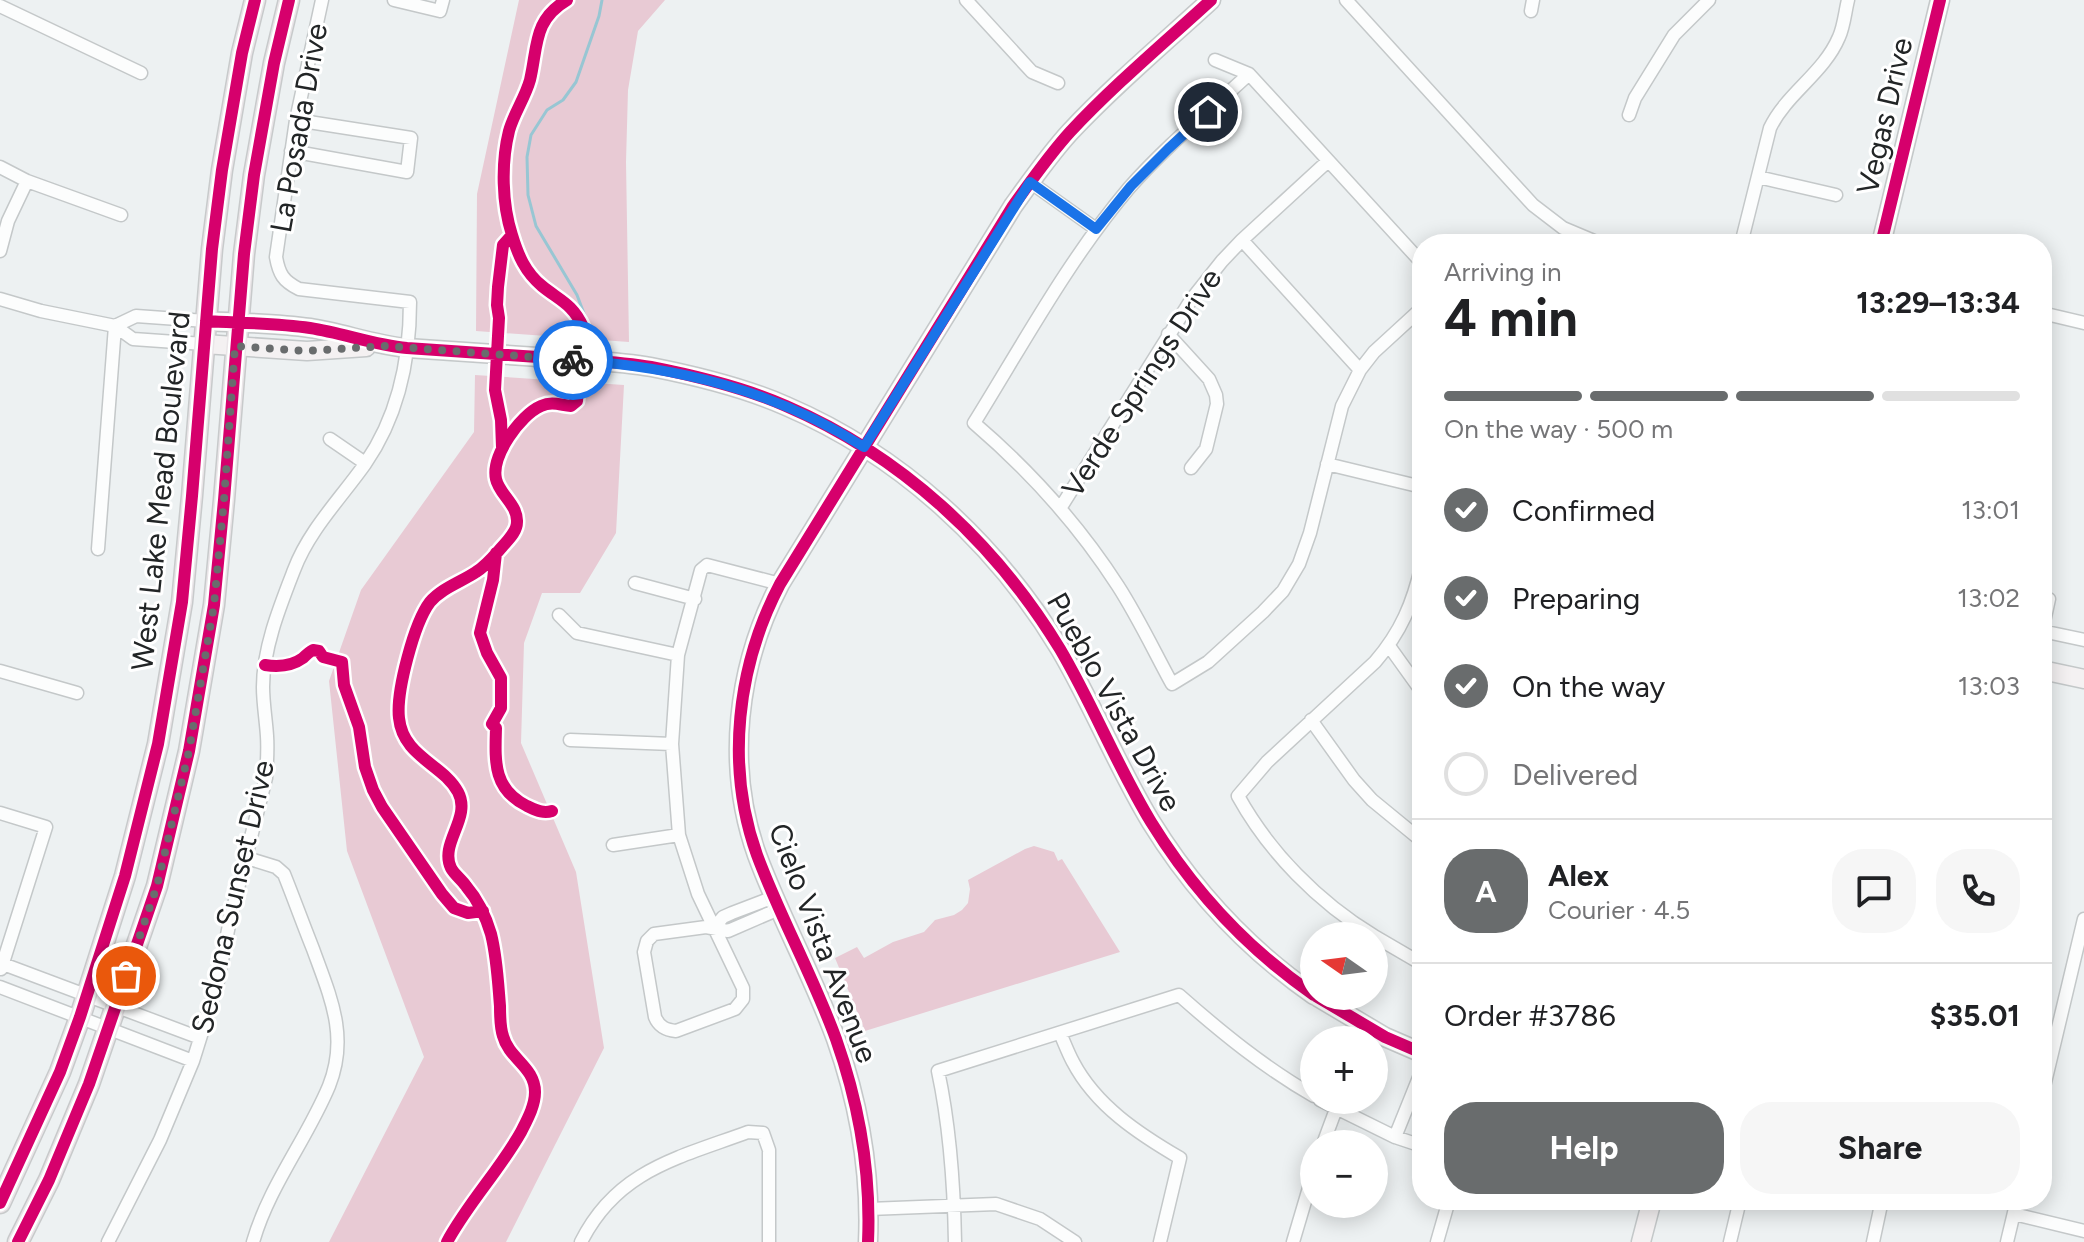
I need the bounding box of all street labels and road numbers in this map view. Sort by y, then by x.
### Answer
street label: La Posada Drive [262,20,335,235]
street label: Vegas Drive [1849,34,1920,198]
street label: Verde Springs Drive [1054,261,1229,504]
street label: West Lake Mead Boulevard [123,310,198,672]
street label: Pueblo Vista Drive [1039,586,1190,818]
street label: Sedona Sunset Drive [183,756,282,1037]
street label: Cielo Vista Avenue [761,818,886,1068]

